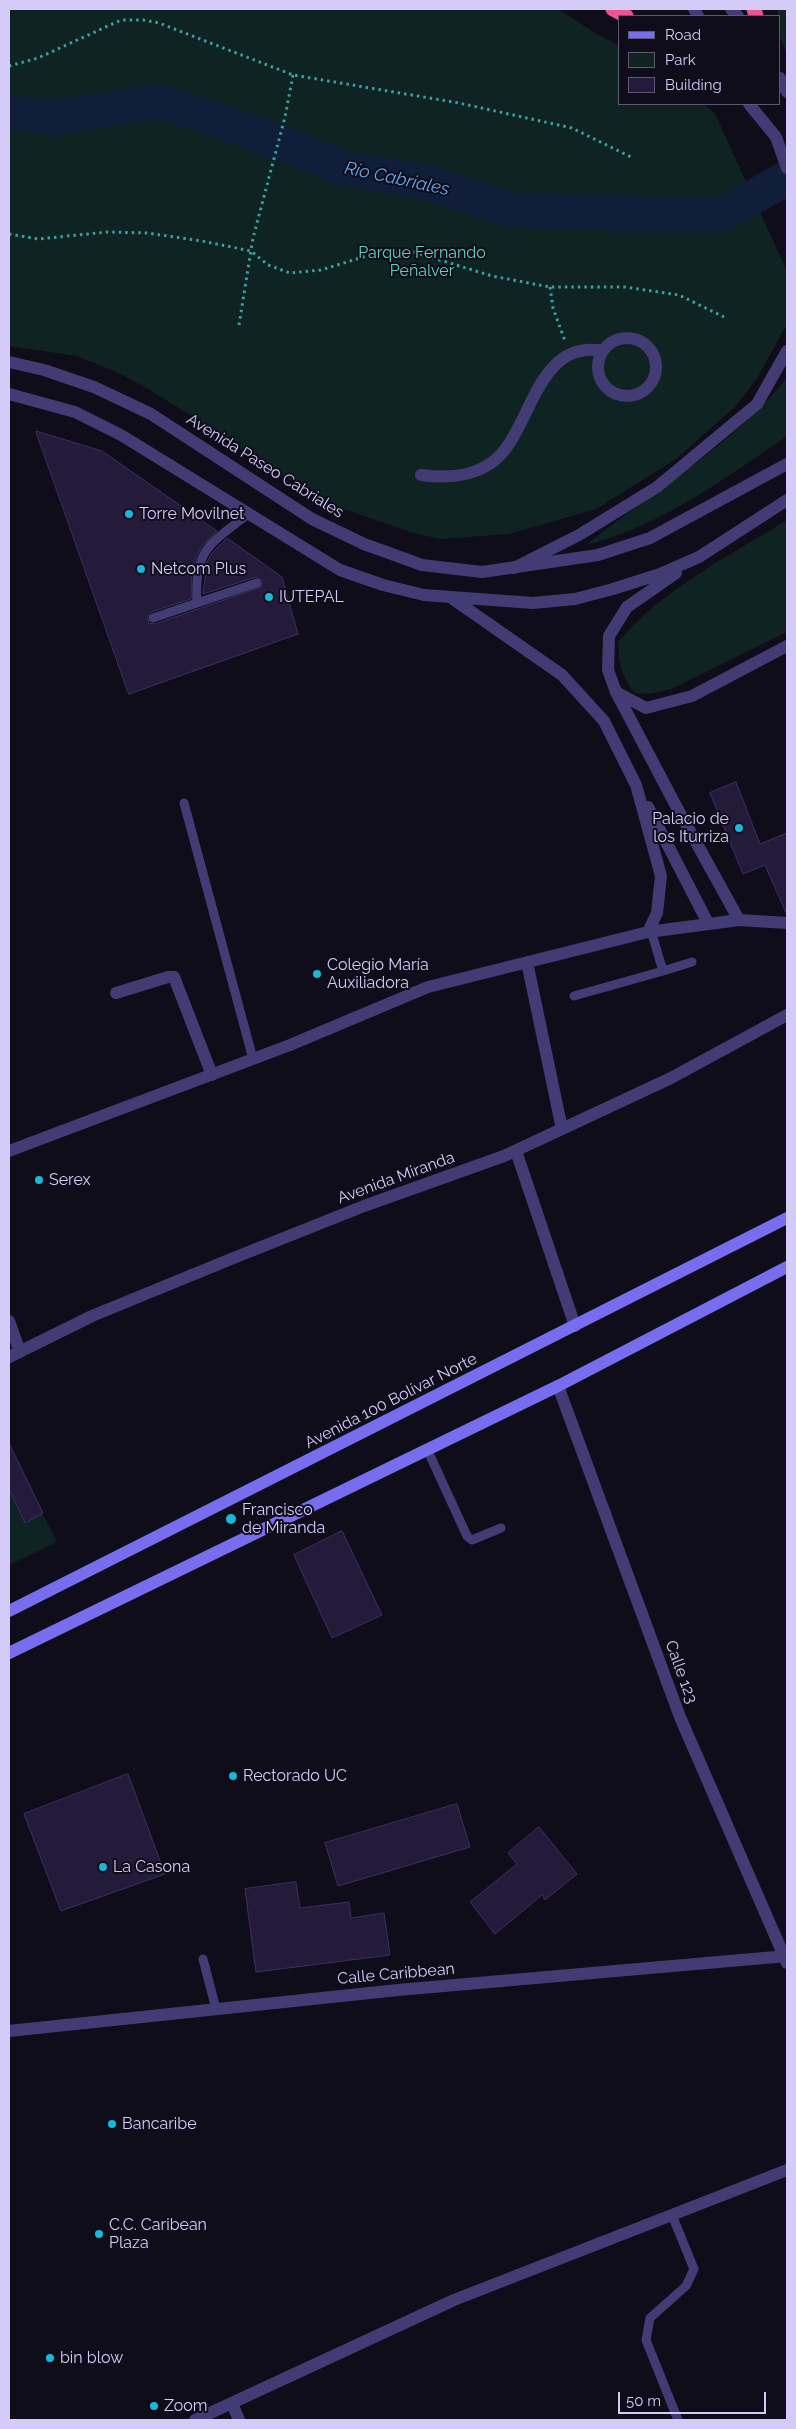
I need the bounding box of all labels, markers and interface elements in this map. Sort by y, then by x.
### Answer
legend [618,15,781,105]
text: Road [665,26,701,44]
text: Park [665,51,696,69]
text: Building [665,76,722,94]
water label: Río Cabriales [343,157,451,201]
park label: Parque Fernando Peñalver [358,243,486,281]
street label: Avenida Paseo Cabriales [183,410,347,522]
place label: Torre Movilnet [139,504,244,524]
marker: Torre Movilnet [123,508,135,520]
place label: Netcom Plus [151,559,246,579]
marker: Netcom Plus [135,563,147,575]
place label: IUTEPAL [279,587,344,607]
marker: IUTEPAL [263,591,275,603]
place label: Palacio de los Iturriza [652,809,729,847]
marker: Palacio de los Iturriza [733,822,745,834]
place label: Colegio María Auxiliadora [327,955,429,993]
marker: Colegio María Auxiliadora [311,968,323,980]
street label: Avenida Miranda [335,1148,457,1208]
place label: Serex [49,1170,91,1190]
marker: Serex [33,1174,45,1186]
street label: Avenida 100 Bolívar Norte [302,1349,480,1453]
place label: Francisco de Miranda [242,1500,325,1538]
marker: Francisco de Miranda [224,1512,238,1526]
street label: Calle 123 [661,1638,701,1706]
place label: Rectorado UC [243,1766,347,1786]
marker: Rectorado UC [227,1770,239,1782]
place label: La Casona [113,1857,190,1877]
marker: La Casona [97,1861,109,1873]
street label: Calle Caribbean [336,1959,456,1989]
place label: Bancaribe [122,2114,197,2134]
marker: Bancaribe [106,2118,118,2130]
place label: C.C. Caribean Plaza [109,2215,207,2253]
marker: C.C. Caribean Plaza [93,2228,105,2240]
place label: bin blow [60,2348,123,2368]
marker: bin blow [44,2352,56,2364]
scale bar [621,2382,768,2414]
text: 50 m [626,2392,661,2410]
place label: Zoom [164,2396,208,2416]
marker: Zoom [148,2400,160,2412]

